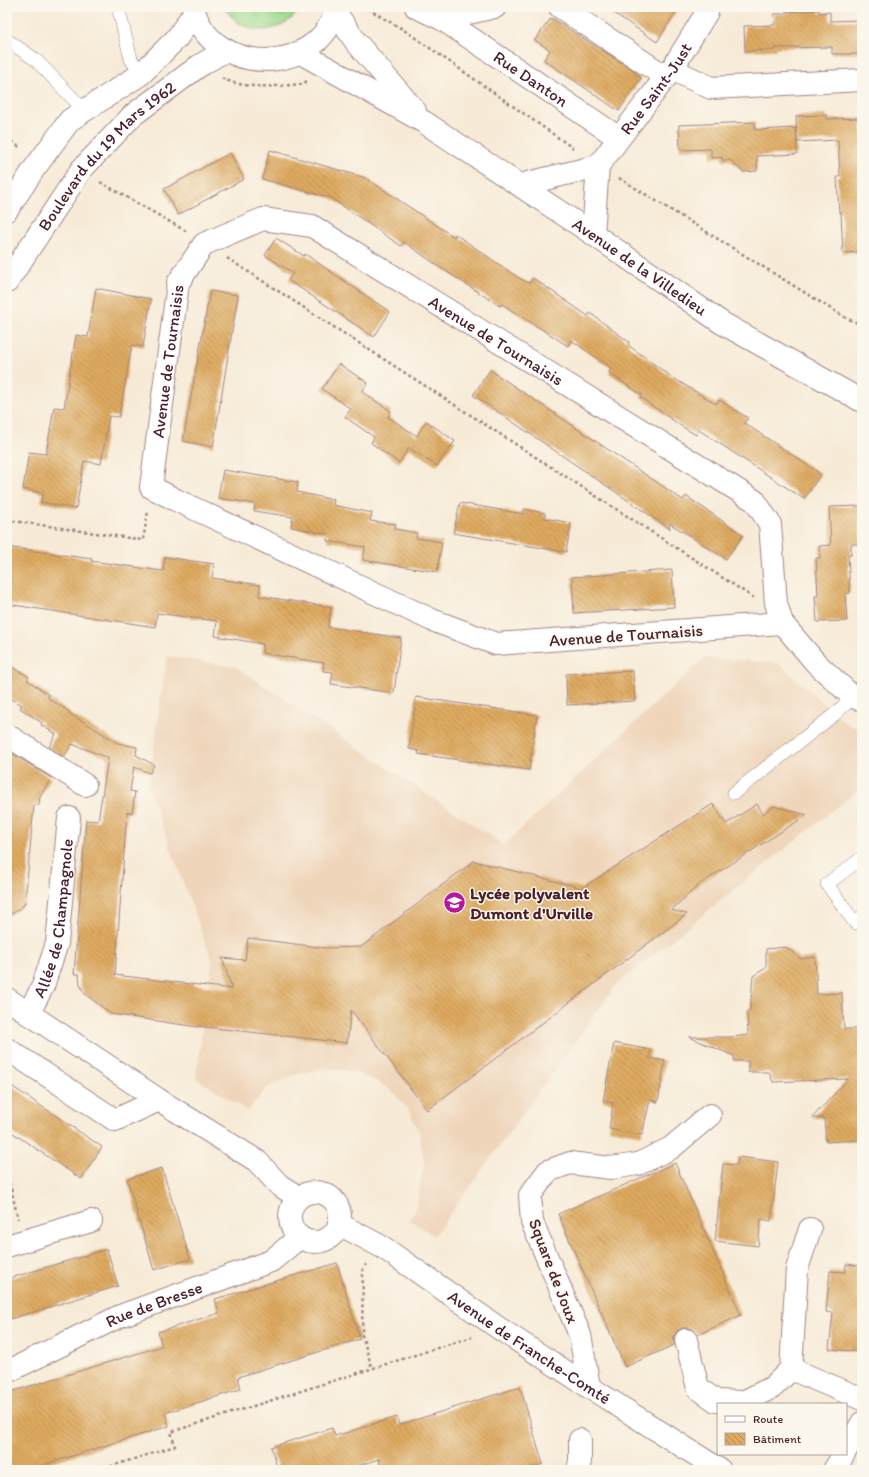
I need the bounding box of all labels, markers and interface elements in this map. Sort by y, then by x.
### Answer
street label: Rue Saint-Just [616,39,696,138]
street label: Rue Danton [490,47,572,111]
street label: Boulevard du 19 Mars 1962 [34,77,179,234]
street label: Avenue de la Villedieu [569,213,711,320]
street label: Avenue de Tournaisis [148,283,188,439]
street label: Avenue de Tournaisis [425,291,567,390]
street label: Avenue de Tournaisis [548,620,704,650]
street label: Allée de Champagnole [29,838,77,1001]
place label: Lycée polyvalent Dumont d'Urville [470,883,593,923]
school or university icon: Lycée polyvalent Dumont d'Urville [441,890,467,916]
street label: Square de Joux [525,1216,583,1327]
street label: Rue de Bresse [102,1277,205,1332]
street label: Avenue de Franche-Comté [444,1286,614,1408]
legend [717,1403,847,1455]
text: Route [753,1412,783,1426]
text: Bâtiment [753,1432,802,1446]

